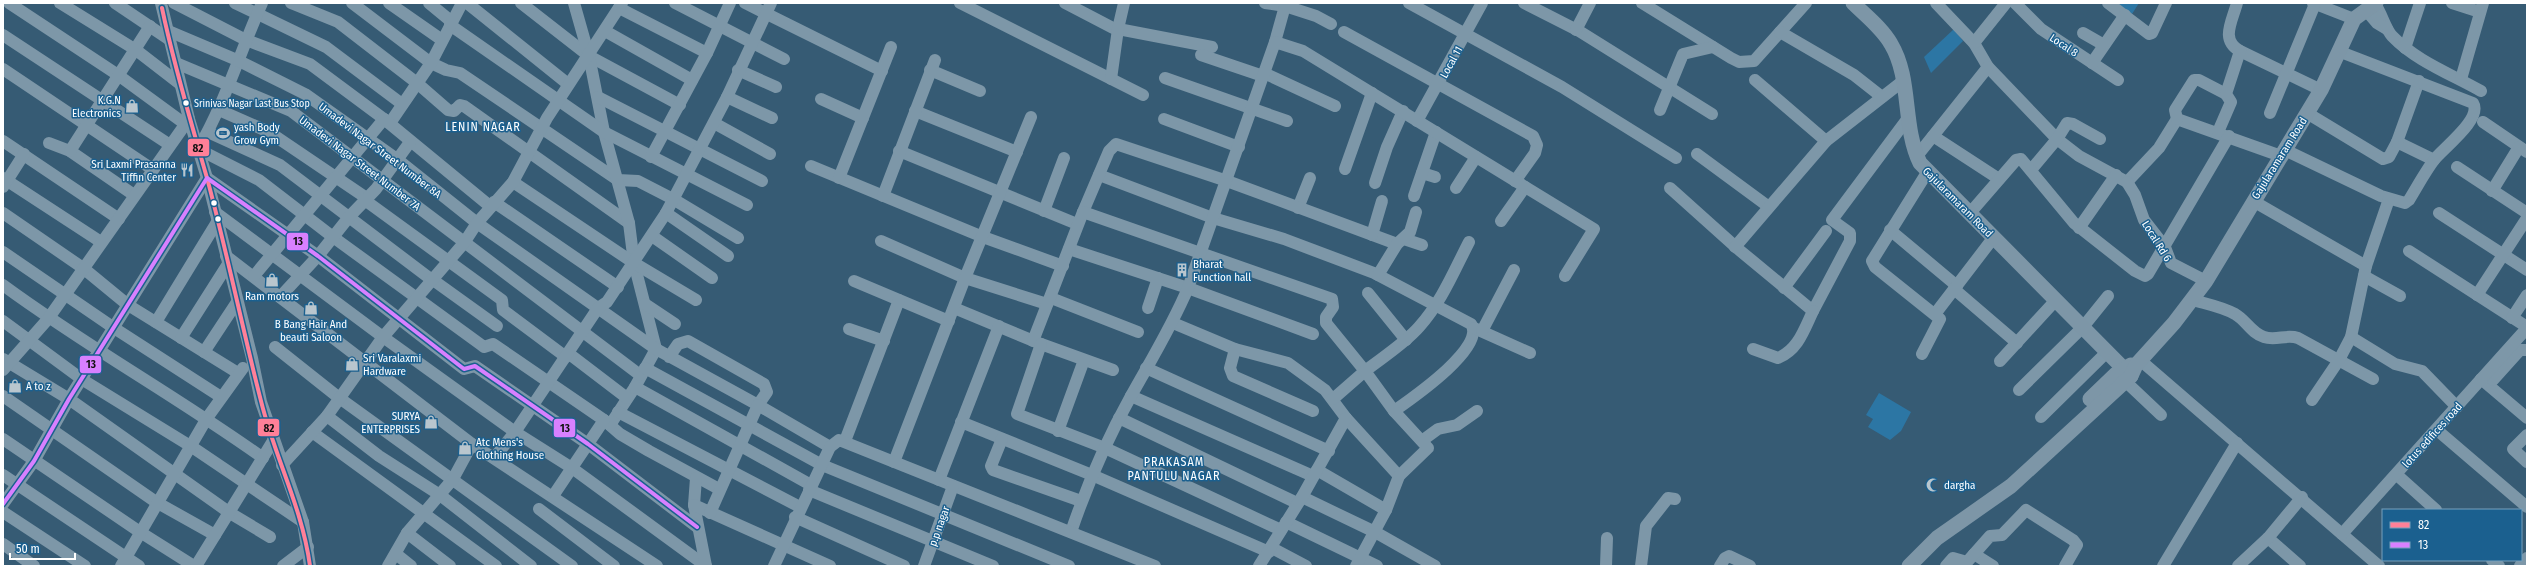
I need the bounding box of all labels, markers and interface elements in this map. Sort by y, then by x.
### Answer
street label: Local 8 [2047,31,2081,60]
street label: Local 11 [1437,44,1465,80]
place label: K.G.N Electronics [72,94,121,120]
shop icon: K.G.N Electronics [124,98,140,114]
marker: Srinivas Nagar Last Bus Stop [181,98,191,108]
place label: Srinivas Nagar Last Bus Stop [194,98,310,110]
street label: Umadevi Nagar Street Number 8A [316,100,444,201]
street label: Umadevi Nagar Street Number 7A [296,113,423,213]
street label: Gajularamaram Road [2249,115,2310,201]
district label: LENIN NAGAR [445,120,521,134]
place label: yash Body Grow Gym [234,121,280,147]
sports icon: yash Body Grow Gym [215,125,231,141]
line badge: 82 [187,138,210,157]
text: 82 [193,142,203,155]
place label: Sri Laxmi Prasanna Tiffin Center [91,158,176,184]
restaurant icon: Sri Laxmi Prasanna Tiffin Center [179,162,195,178]
street label: Gajularamaram Road [1920,165,1995,240]
unlabelled marker [209,198,219,208]
unlabelled marker [213,214,223,224]
street label: Local Rd 6 [2139,219,2174,264]
line badge: 13 [286,232,309,251]
text: 13 [293,235,303,248]
place label: Bharat Function hall [1193,258,1251,284]
building icon: Bharat Function hall [1174,262,1190,278]
shop icon: Ram motors [264,272,280,288]
place label: Ram motors [245,290,299,303]
shop icon: B Bang Hair And beauti Saloon [303,300,319,316]
place label: B Bang Hair And beauti Saloon [275,318,347,344]
place label: Sri Varalaxmi Hardware [363,352,421,378]
line badge: 13 [79,355,102,374]
shop icon: Sri Varalaxmi Hardware [344,356,360,372]
text: 13 [86,358,96,371]
shop icon: A to z [7,378,23,394]
place label: A to z [26,380,51,393]
street label: lotus edifices road [2400,400,2465,470]
place label: SURYA ENTERPRISES [361,410,421,436]
shop icon: SURYA ENTERPRISES [423,414,439,430]
line badge: 82 [257,418,280,437]
line badge: 13 [553,418,576,438]
text: 82 [264,422,274,435]
text: 13 [560,422,570,435]
place label: Atc Mens's Clothing House [476,436,544,462]
shop icon: Atc Mens's Clothing House [457,440,473,456]
district label: PRAKASAM PANTULU NAGAR [1128,455,1220,483]
mosque icon: dargha [1925,477,1941,493]
place label: dargha [1944,479,1975,492]
street label: p.p nagar [926,504,953,548]
legend [2382,509,2522,561]
text: 82 [2418,518,2429,532]
scale bar [10,535,75,561]
text: 13 [2418,538,2428,552]
text: 50 m [16,542,40,556]

